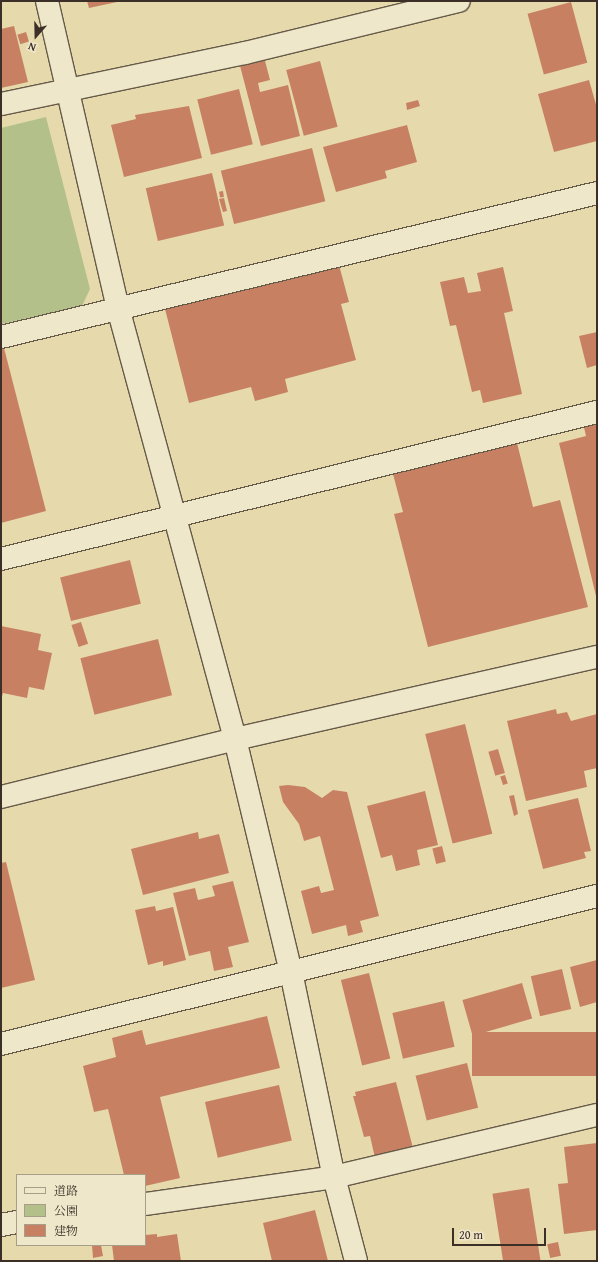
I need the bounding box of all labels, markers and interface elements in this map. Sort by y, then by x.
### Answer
north arrow [16,16,56,56]
text: N [26,39,38,56]
legend [16,1174,146,1246]
text: 道路 [54,1182,78,1199]
text: 公園 [54,1202,78,1219]
scale bar [454,1220,548,1246]
text: 建物 [54,1222,78,1239]
text: 20 m [459,1226,483,1243]

